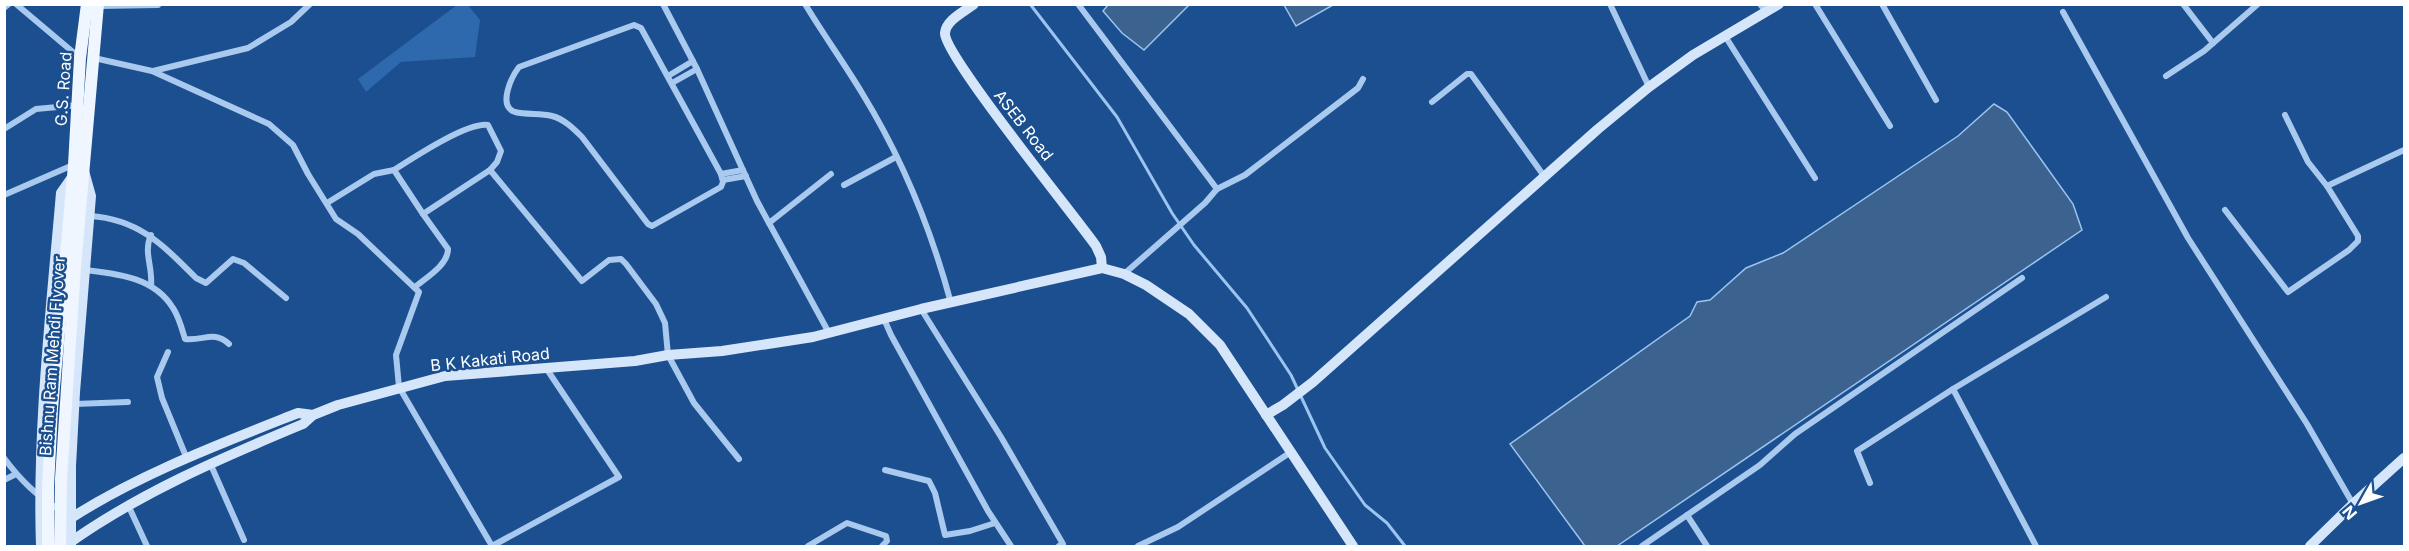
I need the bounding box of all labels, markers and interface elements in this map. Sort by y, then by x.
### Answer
street label: G.S. Road [50,51,76,127]
street label: ASEB Road [990,86,1058,164]
street label: Bishnu Ram Mehdi Flyover [35,255,69,457]
street label: B K Kakati Road [429,343,551,375]
north arrow [2331,473,2391,533]
text: N [2338,502,2361,524]

